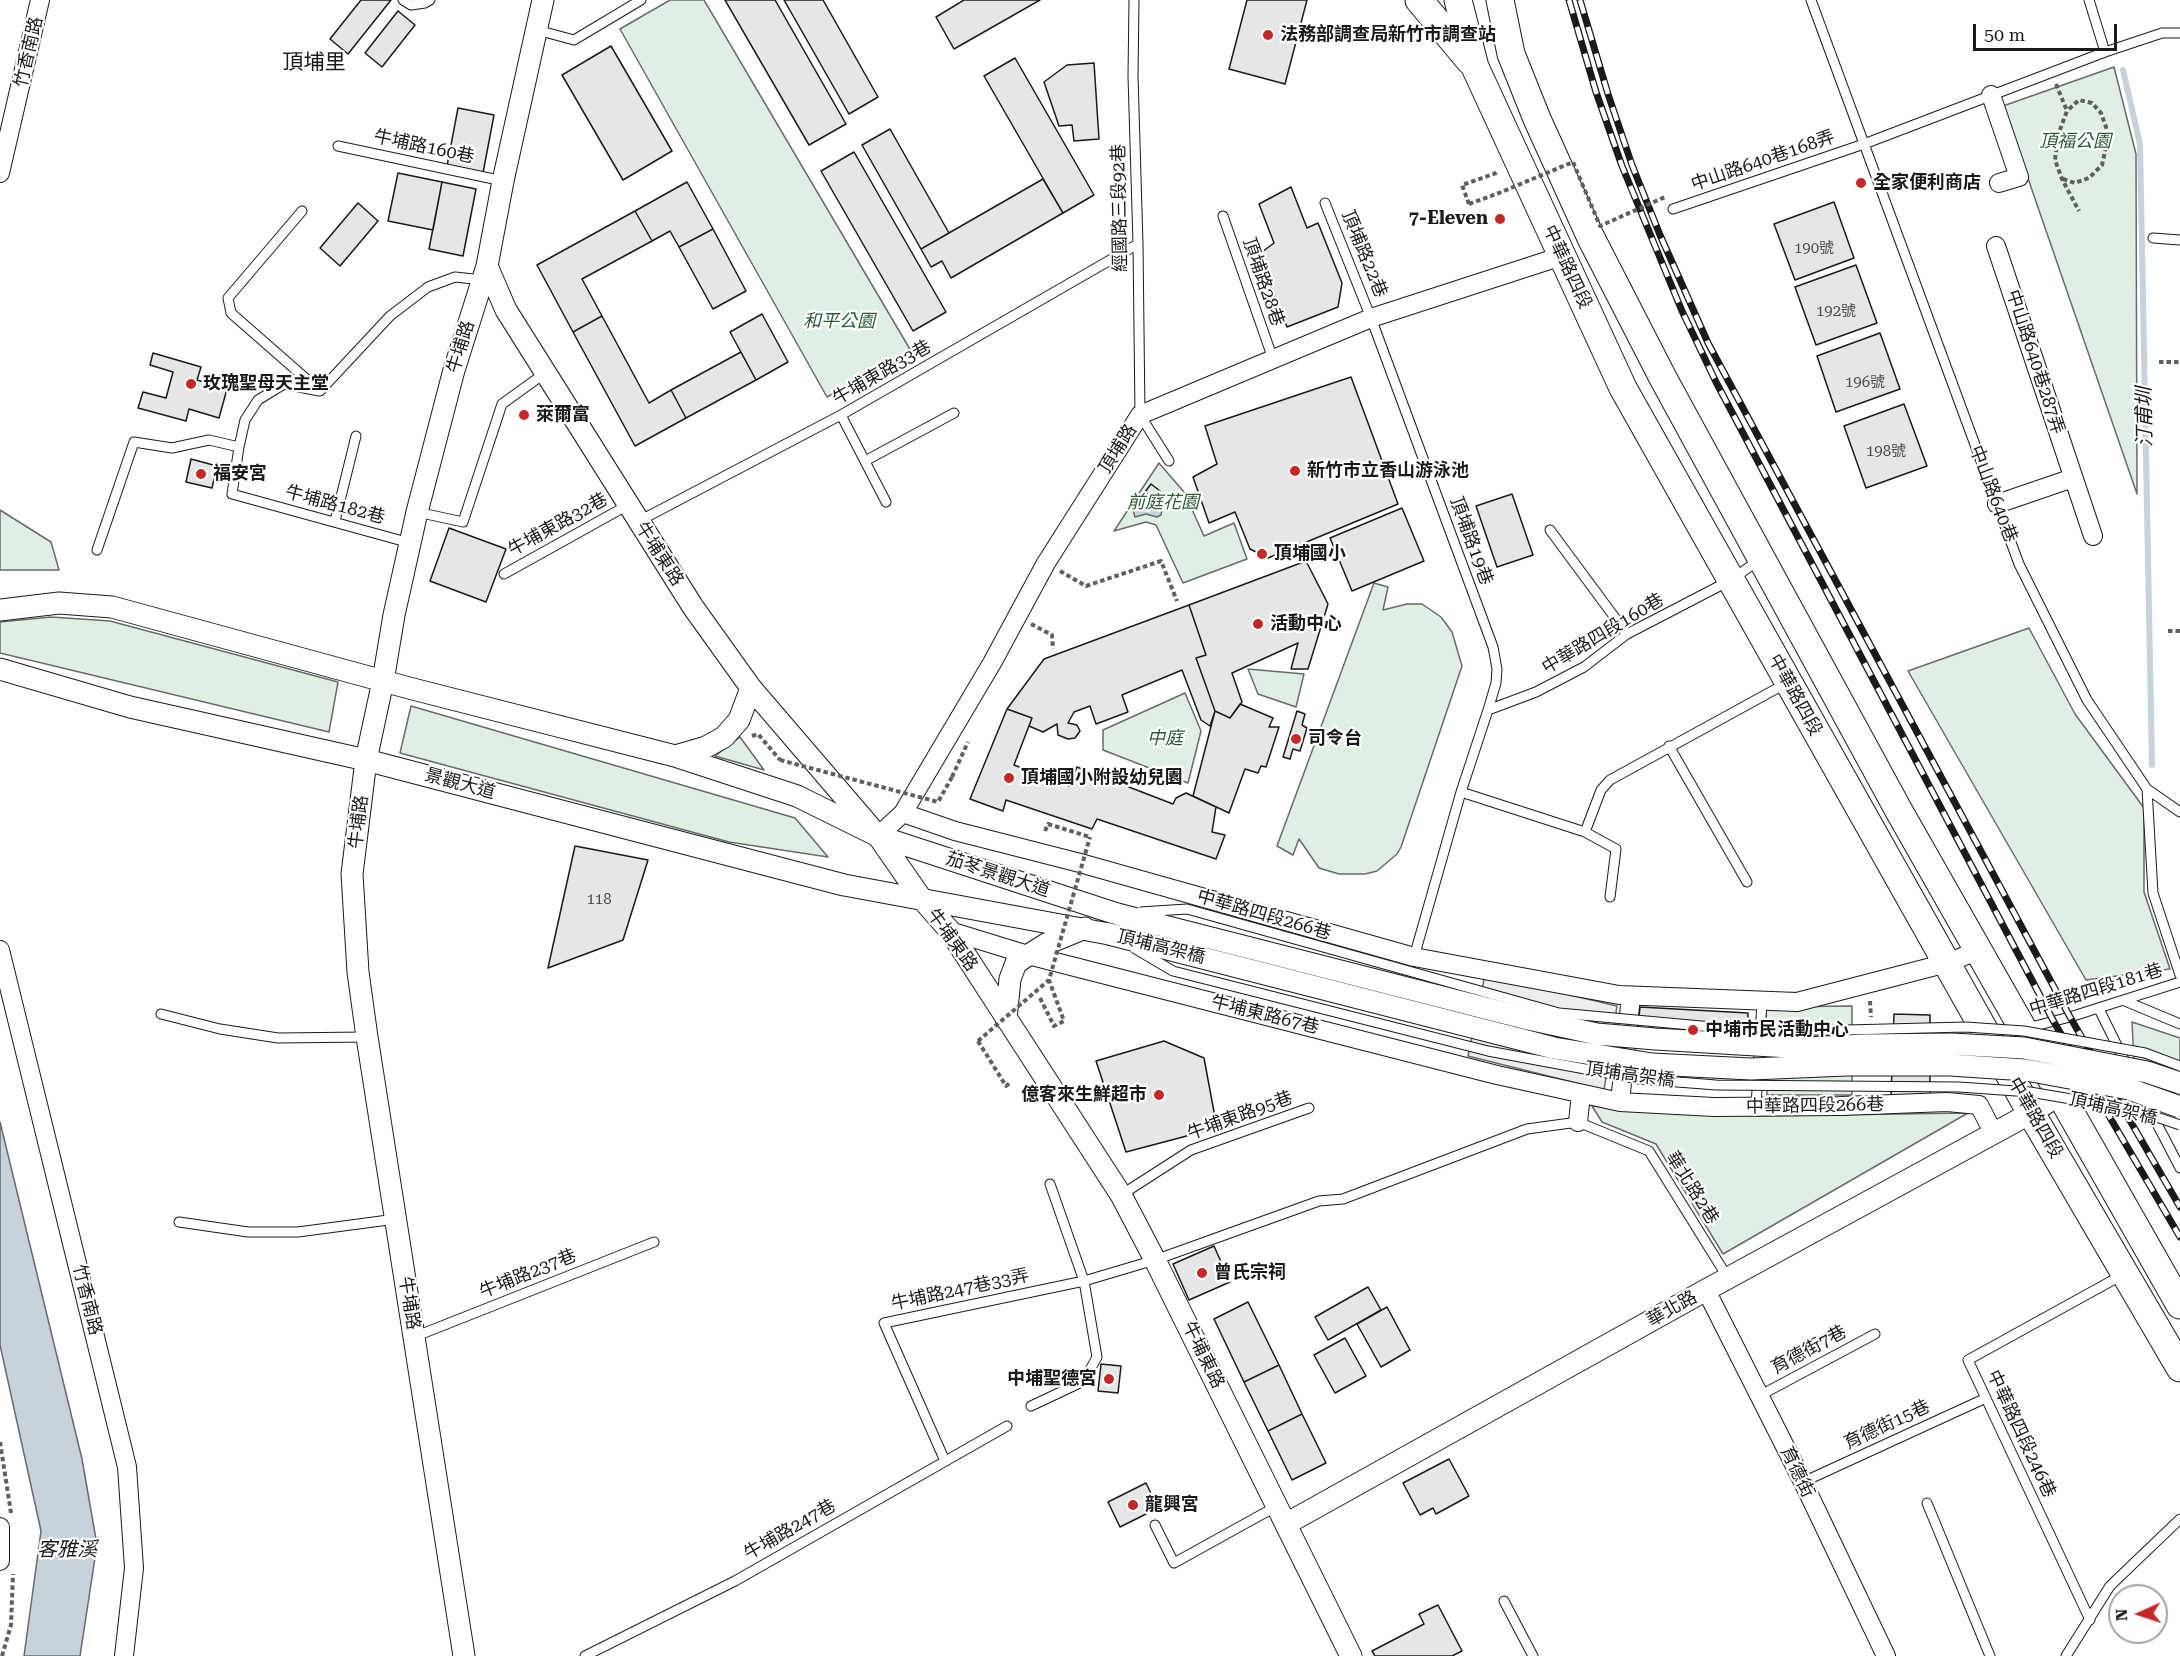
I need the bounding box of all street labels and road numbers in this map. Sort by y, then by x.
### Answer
street label: 竹香南路 [10,14,48,90]
street label: 牛埔路160巷 [372,126,476,168]
street label: 中山路640巷168弄 [1688,126,1838,196]
street label: 經國路三段92巷 [1108,144,1132,272]
street label: 頂埔路22巷 [1337,207,1391,301]
street label: 中華路四段 [1538,222,1596,312]
street label: 頂埔路28巷 [1238,235,1288,329]
street label: 中山路640巷287弄 [2001,287,2069,437]
street label: 牛埔路 [443,318,479,376]
street label: 牛埔東路33巷 [829,336,935,410]
street label: 頂埔路 [1095,420,1141,478]
street label: 中山路640巷 [1965,442,2021,546]
street label: 牛埔路182巷 [283,481,387,529]
street label: 牛埔東路32巷 [505,489,611,561]
street label: 頂埔路19巷 [1445,494,1497,588]
street label: 牛埔東路 [630,518,688,590]
street label: 中華路四段160巷 [1538,589,1668,679]
street label: 中華路四段 [1764,650,1826,740]
street label: 景觀大道 [422,764,498,804]
street label: 牛埔路 [345,794,373,850]
street label: 茄苳景觀大道 [943,848,1053,902]
street label: 中華路四段266巷 [1195,886,1333,944]
street label: 牛埔東路 [922,905,982,975]
street label: 頂埔高架橋 [1115,926,1207,968]
street label: 中華路四段181巷 [2027,959,2165,1021]
street label: 牛埔東路67巷 [1209,991,1321,1039]
street label: 頂埔高架橋 [1584,1058,1676,1092]
street label: 中華路四段 [2003,1074,2067,1162]
street label: 牛埔東路95巷 [1185,1087,1295,1145]
street label: 頂埔高架橋 [2067,1088,2159,1130]
street label: 中華路四段266巷 [1746,1094,1884,1118]
street label: 華北路2巷 [1661,1147,1723,1229]
street label: 牛埔路237巷 [477,1245,579,1303]
street label: 竹香南路 [68,1262,106,1338]
street label: 牛埔路247巷33弄 [889,1265,1031,1315]
street label: 牛埔路 [394,1275,424,1331]
street label: 華北路 [1643,1286,1701,1332]
street label: 牛埔東路 [1178,1318,1228,1392]
street label: 育德街7巷 [1768,1321,1850,1379]
street label: 中華路四段246巷 [1982,1367,2060,1501]
street label: 育德街15巷 [1841,1396,1933,1454]
street label: 育德街 [1775,1443,1819,1501]
street label: 牛埔路247巷 [740,1495,840,1565]

